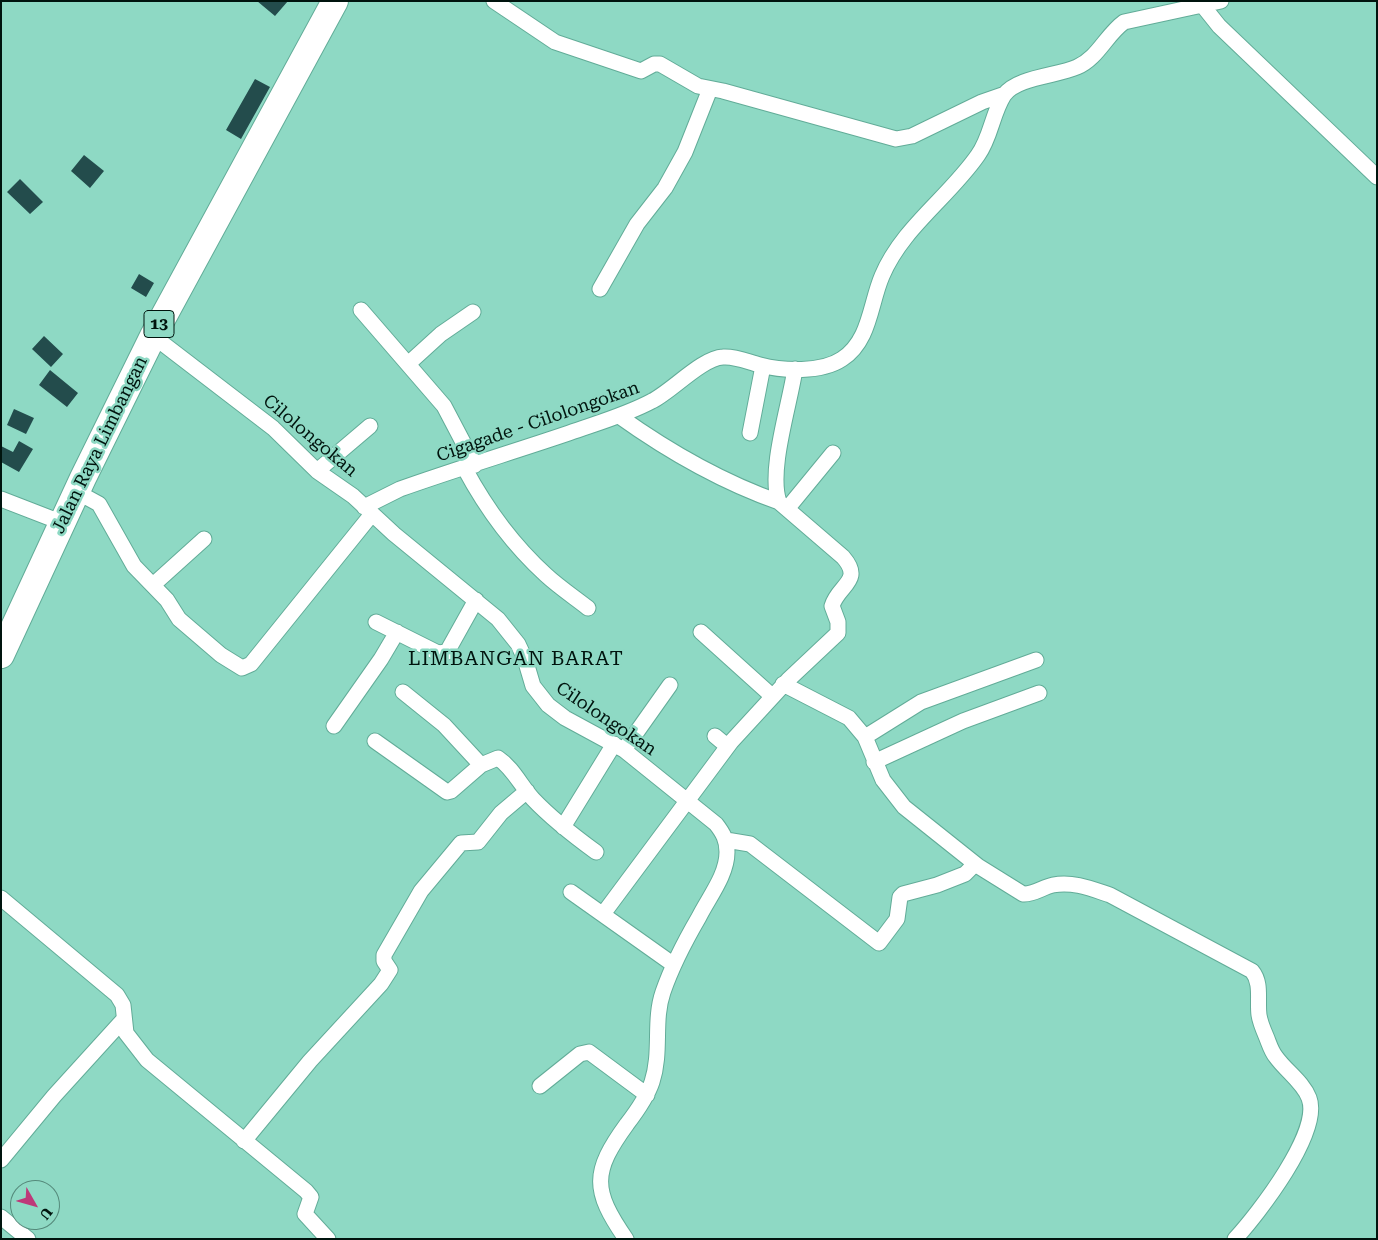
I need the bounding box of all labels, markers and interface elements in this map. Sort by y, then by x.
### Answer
road number: 13 [144,310,174,338]
street label: Jalan Raya Limbangan [48,353,152,537]
street label: Cigagade - Cilolongokan [434,377,642,467]
street label: Cilolongokan [258,390,362,482]
district label: LIMBANGAN BARAT [406,647,626,671]
street label: Cilolongokan [552,677,660,761]
north arrow [10,1180,60,1230]
text: U [36,1204,56,1223]

